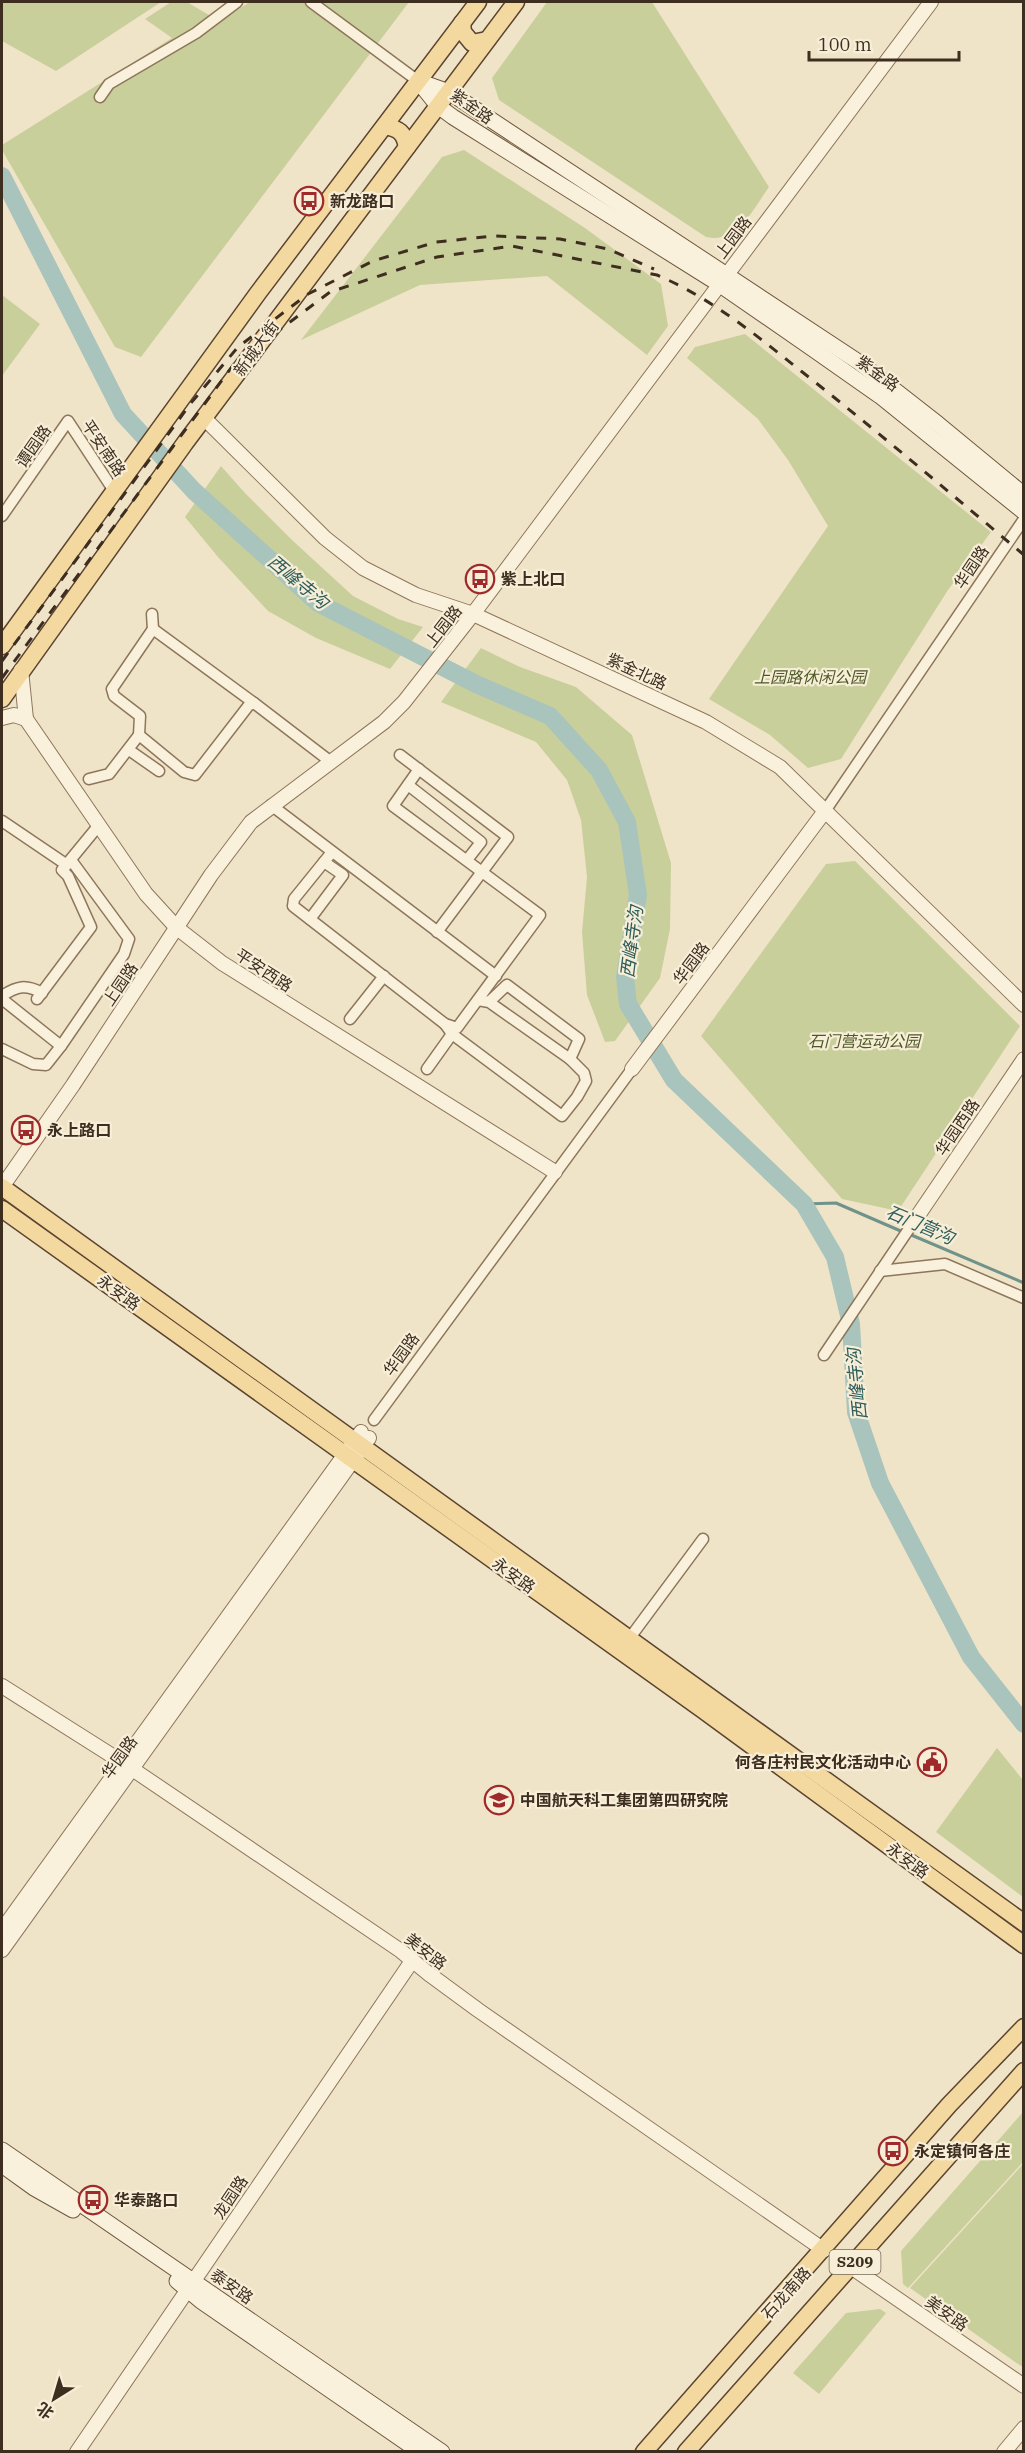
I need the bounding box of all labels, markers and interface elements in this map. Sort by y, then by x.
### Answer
scale bar [809,24,959,62]
text: 100 m [818,33,872,56]
street label: 紫金路 [447,84,497,128]
bus stop icon: 新龙路口 [293,185,325,217]
place label: 新龙路口 [330,191,394,211]
street label: 上园路 [711,212,755,262]
street label: 新城大街 [229,316,283,380]
street label: 紫金路 [853,351,903,395]
street label: 平安南路 [78,416,130,480]
street label: 谭园路 [11,421,55,471]
street label: 华园路 [949,542,993,592]
water label: 西峰寺沟 [263,550,335,615]
bus stop icon: 紫上北口 [464,563,496,595]
place label: 紫上北口 [501,569,565,589]
street label: 上园路 [420,601,466,651]
street label: 紫金北路 [604,648,670,694]
park label: 上园路休闲公园 [754,667,868,687]
water label: 西峰寺沟 [616,903,648,979]
street label: 华园路 [669,938,713,988]
street label: 平安西路 [232,944,296,996]
street label: 上园路 [98,959,142,1009]
park label: 石门营运动公园 [808,1031,922,1051]
street label: 华园西路 [931,1095,983,1159]
bus stop icon: 永上路口 [10,1114,42,1146]
place label: 永上路口 [47,1120,111,1140]
water label: 石门营沟 [883,1200,960,1250]
street label: 永安路 [94,1270,144,1314]
street label: 华园路 [379,1329,423,1379]
water label: 西峰寺沟 [841,1345,872,1421]
street label: 永安路 [489,1553,539,1597]
street label: 华园路 [97,1732,141,1782]
public building icon: 何各庄村民文化活动中心 [916,1746,948,1778]
place label: 何各庄村民文化活动中心 [735,1752,911,1772]
school or university icon: 中国航天科工集团第四研究院 [483,1784,515,1816]
place label: 中国航天科工集团第四研究院 [520,1790,728,1810]
street label: 永安路 [883,1838,933,1882]
street label: 美安路 [401,1928,451,1974]
bus stop icon: 永定镇何各庄 [877,2135,909,2167]
place label: 永定镇何各庄 [914,2141,1010,2161]
street label: 龙园路 [208,2172,252,2222]
bus stop icon: 华泰路口 [77,2184,109,2216]
place label: 华泰路口 [114,2190,178,2210]
road number: S209 [830,2250,880,2274]
street label: 石龙南路 [757,2263,815,2323]
street label: 泰安路 [207,2264,257,2308]
street label: 美安路 [922,2291,972,2335]
north arrow [24,2369,84,2429]
text: 北 [33,2398,57,2424]

